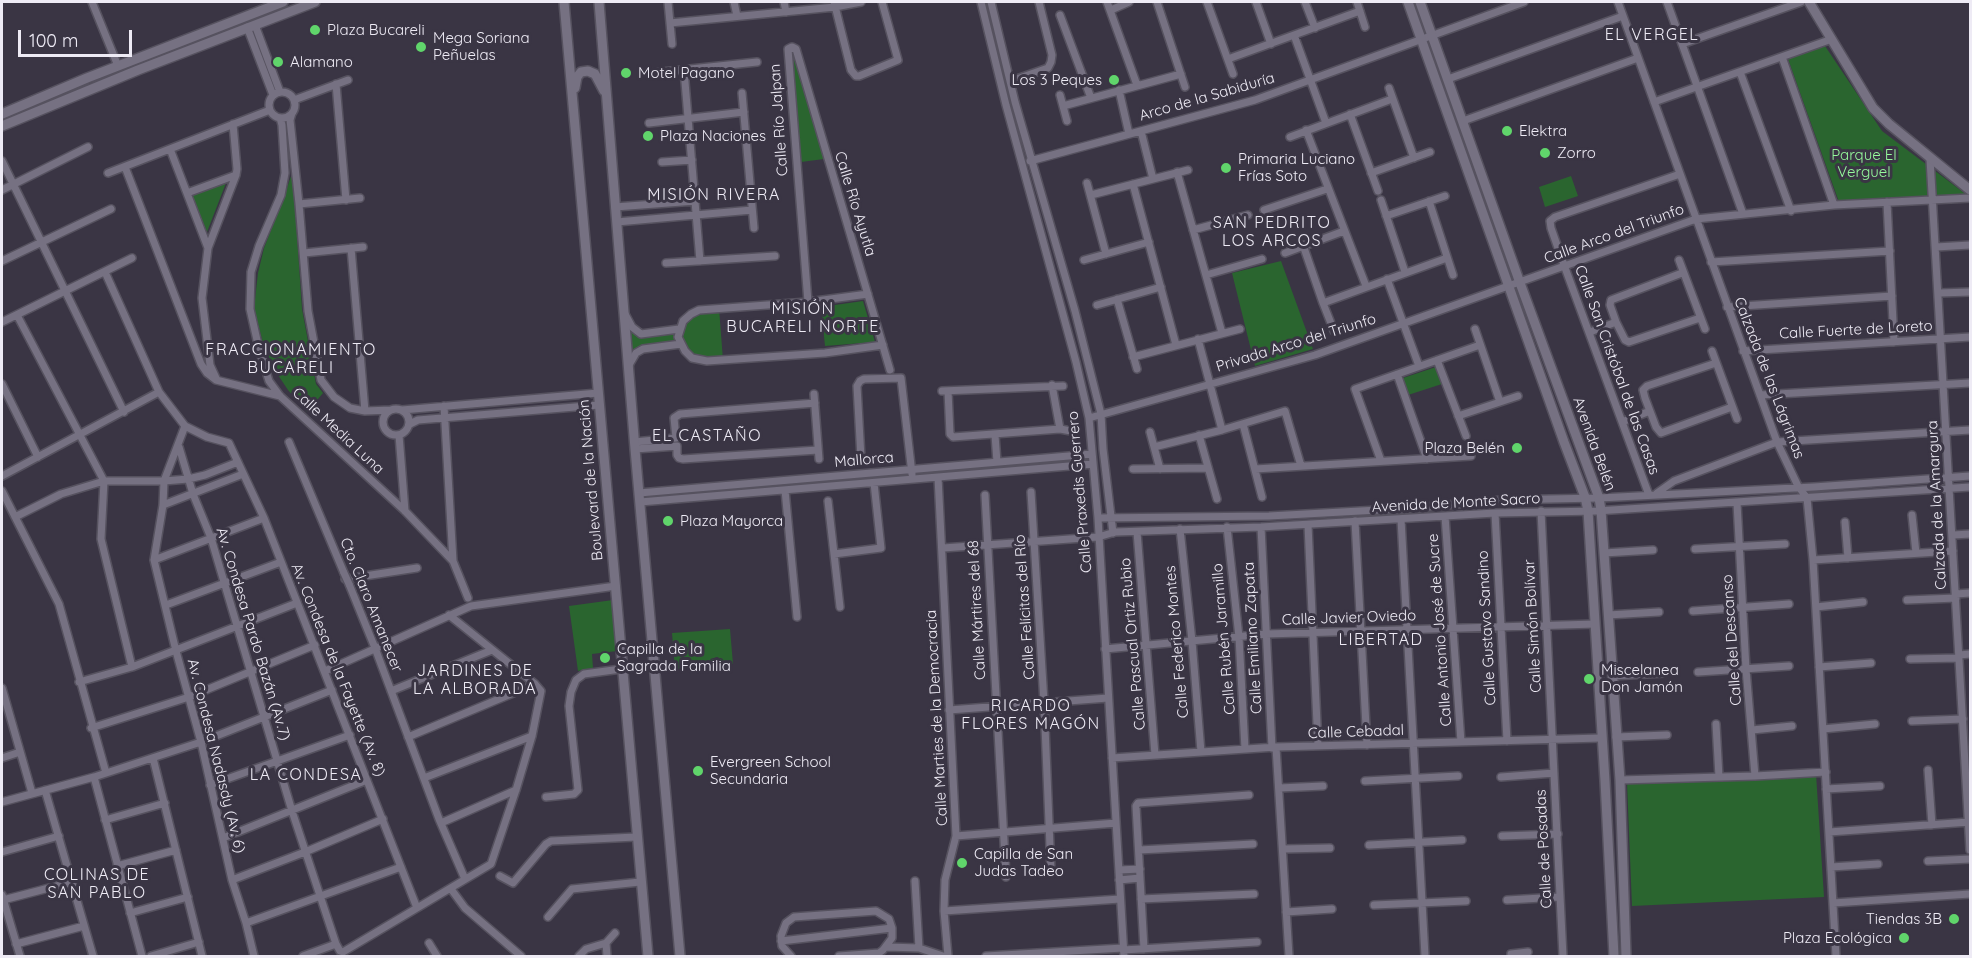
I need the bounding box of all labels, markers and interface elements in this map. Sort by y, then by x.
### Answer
scale bar [21,18,135,56]
place label: Plaza Bucareli [327,21,425,39]
marker: Plaza Bucareli [308,23,322,37]
district label: EL VERGEL [1605,25,1699,45]
text: 100 m [29,29,78,52]
place label: Mega Soriana Peñuelas [433,29,530,64]
marker: Mega Soriana Peñuelas [414,40,428,54]
place label: Alamano [290,53,353,71]
marker: Alamano [271,55,285,69]
street label: Calle Río Jalpan [766,63,792,177]
place label: Motel Pagano [638,64,735,82]
marker: Motel Pagano [619,66,633,80]
street label: Arco de la Sabiduría [1137,69,1277,125]
place label: Los 3 Peques [1011,71,1102,89]
marker: Los 3 Peques [1107,73,1121,87]
place label: Elektra [1519,122,1567,140]
marker: Elektra [1500,124,1514,138]
place label: Plaza Naciones [660,127,766,145]
marker: Plaza Naciones [641,129,655,143]
place label: Zorro [1557,144,1596,162]
marker: Zorro [1538,146,1552,160]
park label: Parque El Verguel [1831,146,1897,181]
street label: Calle Río Ayutla [831,149,879,259]
place label: Primaria Luciano Frías Soto [1238,150,1355,185]
marker: Primaria Luciano Frías Soto [1219,161,1233,175]
district label: MISIÓN RIVERA [647,185,781,205]
street label: Calle Arco del Triunfo [1542,200,1686,268]
district label: SAN PEDRITO LOS ARCOS [1213,213,1331,251]
street label: Calle San Cristóbal de las Casas [1571,263,1663,477]
street label: Calzada de las Lágrimas [1730,295,1808,461]
district label: MISIÓN BUCARELI NORTE [726,299,880,337]
street label: Privada Arco del Triunfo [1214,310,1378,376]
street label: Calle Fuerte de Loreto [1779,317,1933,343]
district label: FRACCIONAMIENTO BUCARELI [205,340,377,378]
street label: Calle Media Luna [288,384,388,478]
street label: Avenida Belén [1569,395,1619,493]
street label: Boulevard de la Nación [575,399,607,561]
street label: Calle Praxedis Guerrero [1064,410,1096,574]
street label: Calzada de la Amargura [1924,420,1950,590]
district label: EL CASTAÑO [652,426,762,446]
place label: Plaza Belén [1424,439,1505,457]
marker: Plaza Belén [1510,441,1524,455]
street label: Mallorca [834,448,894,472]
street label: Avenida de Monte Sacro [1371,490,1541,516]
place label: Plaza Mayorca [680,512,783,530]
marker: Plaza Mayorca [661,514,675,528]
street label: Av. Condesa Pardo Bazán (Av.7) [212,525,294,743]
street label: Calle Antonio José de Sucre [1424,533,1456,727]
street label: Calle Felícitas del Río [1011,534,1039,680]
street label: Cto. Claro Amanecer [336,535,406,675]
street label: Calle Mártires del 68 [964,540,990,680]
street label: Calle Gustavo Sandino [1474,550,1500,706]
street label: Calle Pascual Ortiz Rubio [1117,557,1149,731]
street label: Calle Simón Bolívar [1521,559,1545,693]
street label: Av. Condesa de la Fayette (Av. 8) [287,561,389,779]
street label: Calle Emiliano Zapata [1240,561,1266,715]
street label: Calle Rubén Jaramillo [1208,562,1240,716]
street label: Calle Federico Montes [1161,565,1193,719]
street label: Calle del Descanso [1718,574,1746,706]
street label: Calle Javier Oviedo [1282,607,1416,629]
street label: Calle Marties de la Democracia [922,610,952,826]
district label: LIBERTAD [1338,630,1424,650]
place label: Capilla de la Sagrada Familia [617,640,731,675]
marker: Capilla de la Sagrada Familia [598,651,612,665]
street label: Av. Condesa Nadasdy (Av. 6) [183,657,249,855]
district label: JARDINES DE LA ALBORADA [413,661,537,699]
place label: Miscelanea Don Jamón [1601,661,1683,696]
marker: Miscelanea Don Jamón [1582,672,1596,686]
district label: RICARDO FLORES MAGÓN [961,696,1101,734]
street label: Calle Cebadal [1308,721,1404,743]
place label: Evergreen School Secundaria [710,753,831,788]
marker: Evergreen School Secundaria [691,764,705,778]
district label: LA CONDESA [250,765,362,785]
street label: Calle de Posadas [1532,789,1556,909]
place label: Capilla de San Judas Tadeo [974,845,1073,880]
marker: Capilla de San Judas Tadeo [955,856,969,870]
district label: COLINAS DE SAN PABLO [44,865,150,903]
place label: Tiendas 3B [1866,910,1942,928]
marker: Tiendas 3B [1947,912,1961,926]
place label: Plaza Ecológica [1783,929,1892,947]
marker: Plaza Ecológica [1897,931,1911,945]

